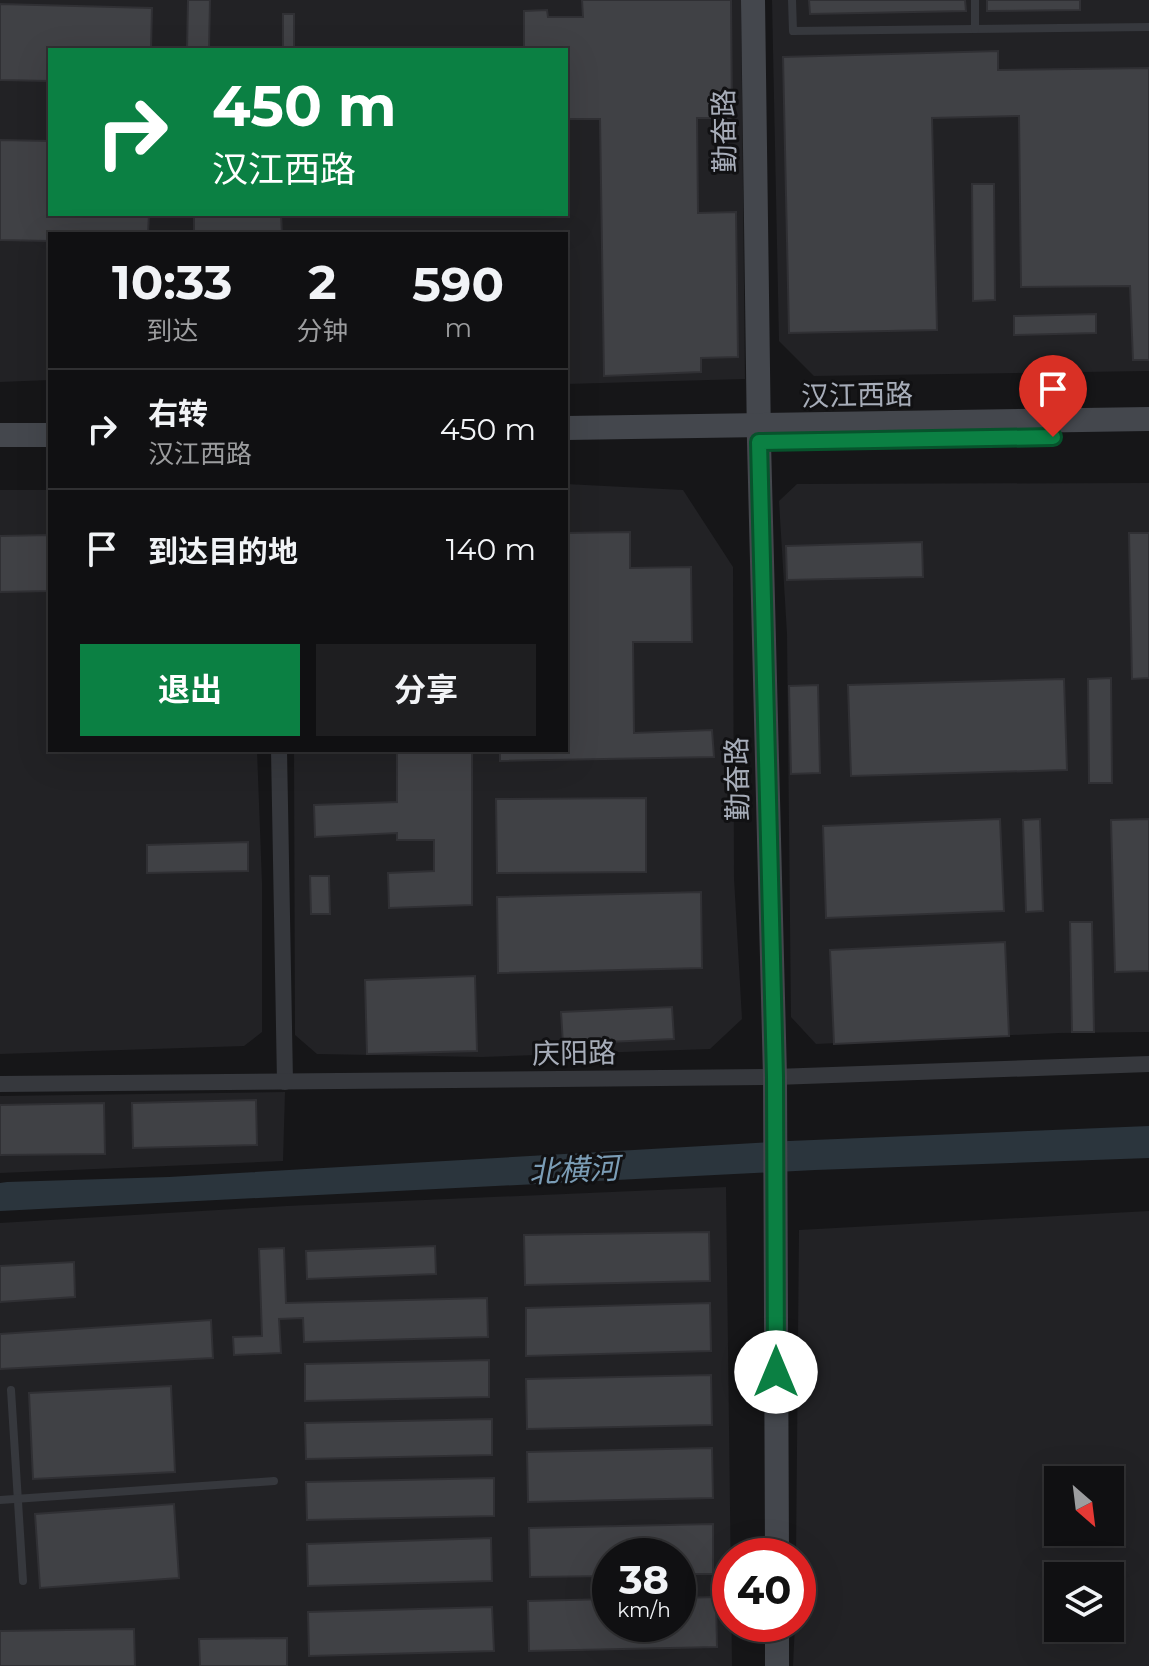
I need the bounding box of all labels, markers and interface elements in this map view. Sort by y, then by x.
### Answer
text: 450 m [212,72,397,140]
icon: right [80,80,184,184]
street label: 勤奋路 [706,89,742,173]
text: 汉江西路 [212,147,356,191]
text: 10:33 [112,253,232,311]
text: 2 [308,253,337,311]
text: 590 [412,255,504,313]
text: m [444,312,472,344]
text: 到达 [146,315,198,347]
text: 分钟 [296,315,348,347]
pin [1019,355,1087,437]
icon: arrive [1031,367,1075,411]
street label: 汉江西路 [801,377,913,413]
text: 右转 [148,395,208,432]
icon: right [80,407,124,451]
text: 450 m [440,411,536,448]
text: 汉江西路 [148,438,252,470]
icon: arrive [80,527,124,571]
text: 140 m [446,531,536,568]
text: 到达目的地 [148,533,298,570]
button: 退出 [80,644,300,736]
button: 分享 [316,644,536,736]
street label: 勤奋路 [719,737,755,821]
street label: 庆阳路 [532,1035,616,1071]
water label: 北横河 [528,1149,625,1191]
position arrow [734,1330,818,1414]
north arrow [1044,1466,1124,1546]
map controls [1044,1466,1124,1642]
speed limit sign: 40 [712,1538,816,1642]
text: 38 [619,1555,669,1604]
button: layers [1044,1562,1124,1642]
text: km/h [617,1598,671,1622]

